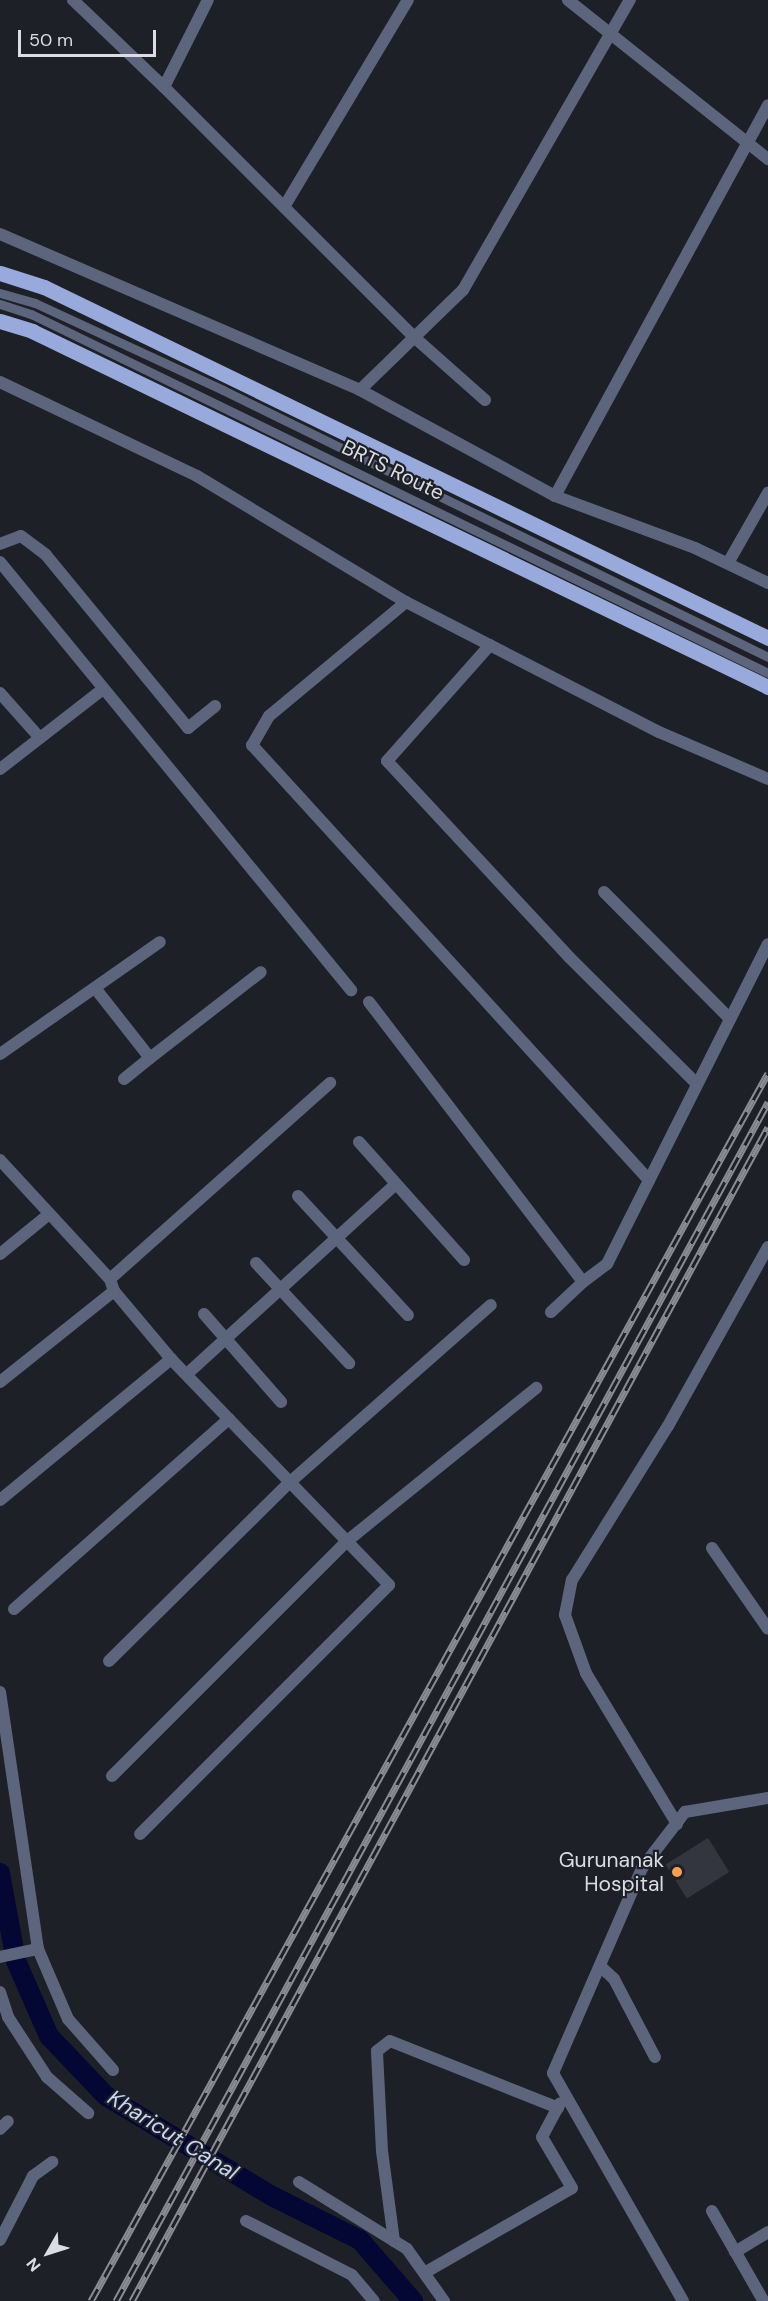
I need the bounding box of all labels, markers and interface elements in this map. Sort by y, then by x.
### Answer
scale bar [21,18,159,56]
text: 50 m [29,28,73,52]
street label: BRTS Route [338,434,448,506]
place label: Gurunanak Hospital [559,1847,664,1897]
marker: Gurunanak Hospital [668,1863,686,1881]
water label: Kharicut Canal [103,2084,243,2186]
north arrow [18,2223,78,2283]
text: N [22,2254,45,2276]

